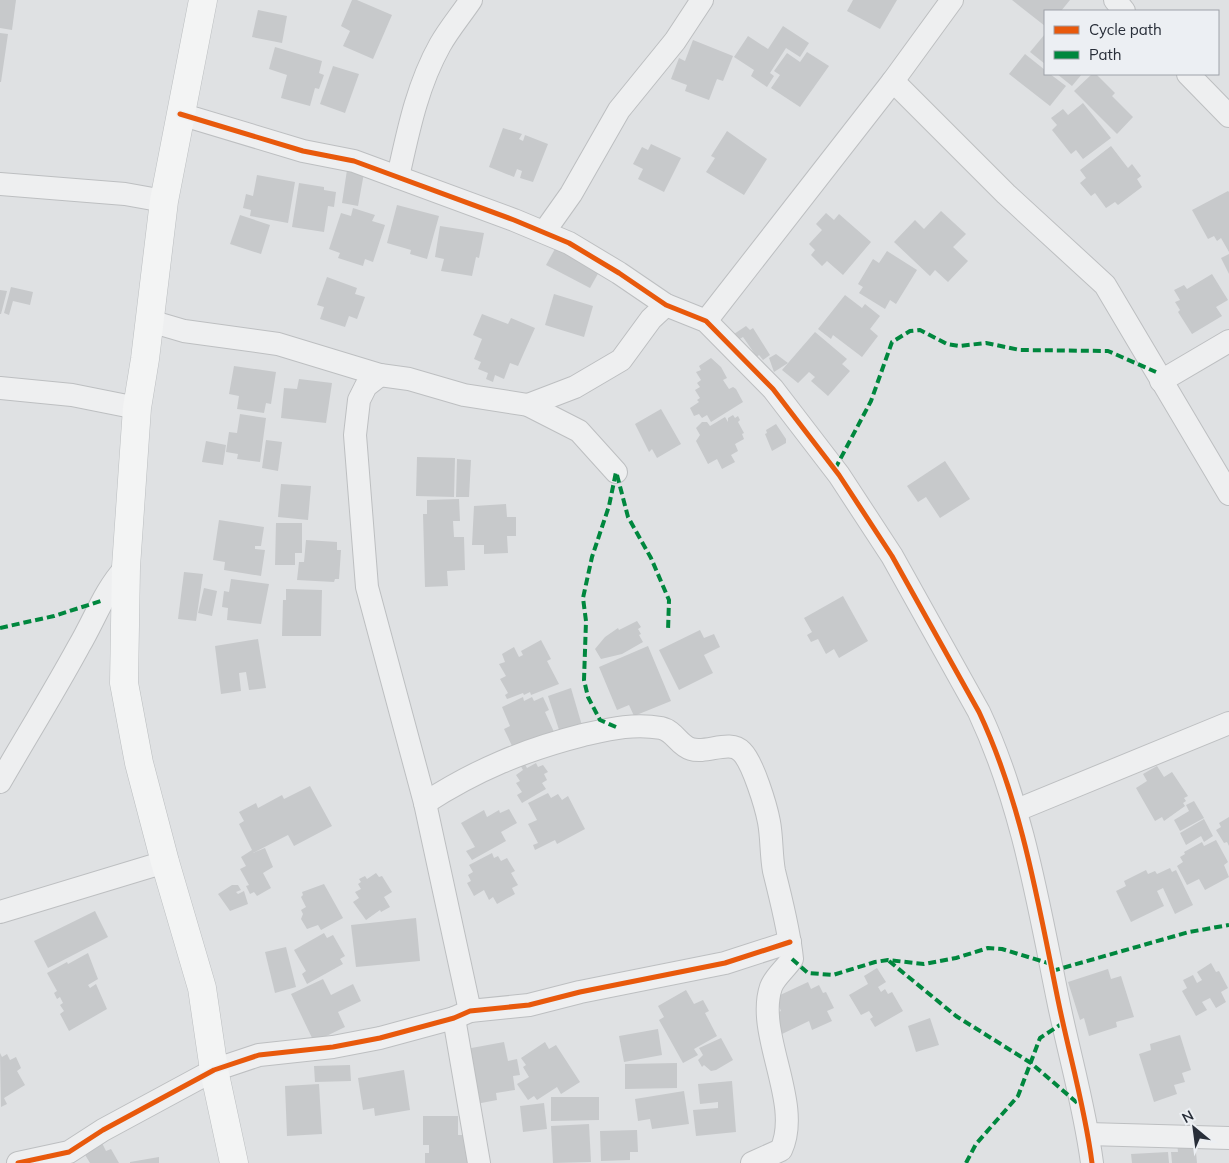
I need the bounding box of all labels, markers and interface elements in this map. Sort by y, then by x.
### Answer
legend [1044,10,1219,75]
text: Cycle path [1089,20,1162,39]
text: Path [1089,45,1121,64]
north arrow [1169,1103,1219,1153]
text: N [1179,1106,1197,1127]

